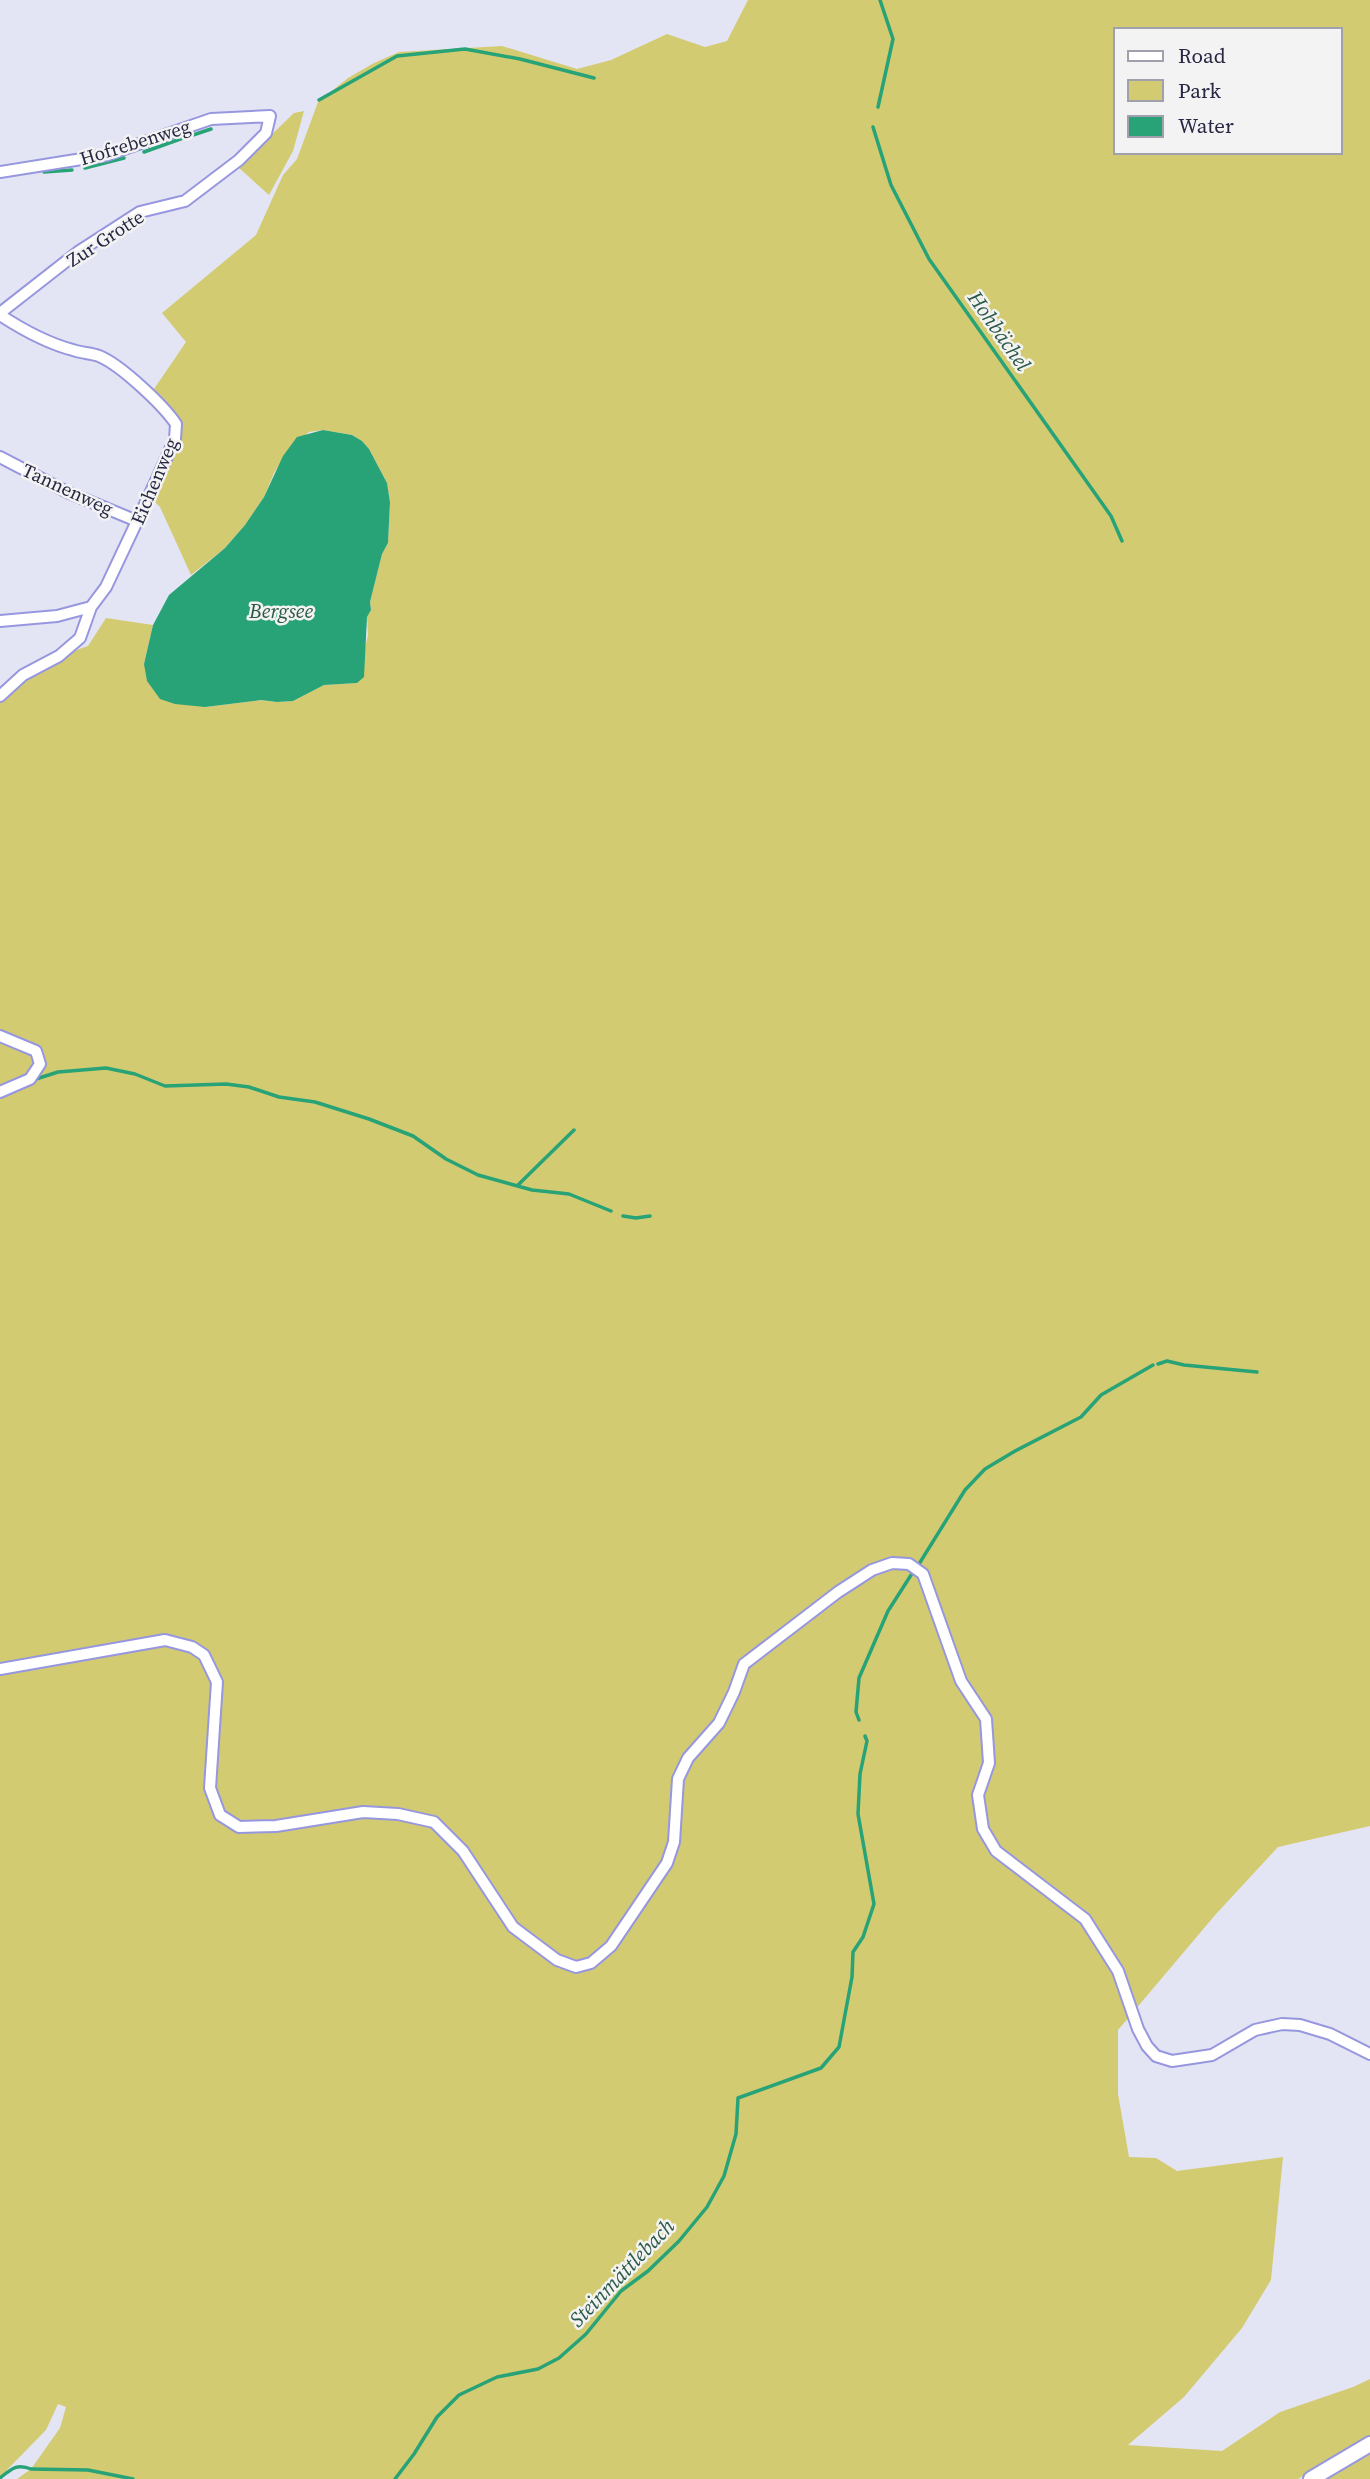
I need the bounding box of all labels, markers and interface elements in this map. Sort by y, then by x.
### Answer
legend [1114,28,1342,154]
text: Road [1178,41,1226,70]
text: Park [1178,76,1222,105]
text: Water [1178,111,1234,140]
street label: Hofrebenweg [77,113,194,171]
street label: Zur Grotte [61,203,149,273]
water label: Hohbächel [961,284,1038,377]
street label: Eichenweg [124,433,184,528]
street label: Tannenweg [18,457,118,521]
water label: Bergsee [248,596,313,625]
water label: Steinmättlebach [562,2212,681,2333]

